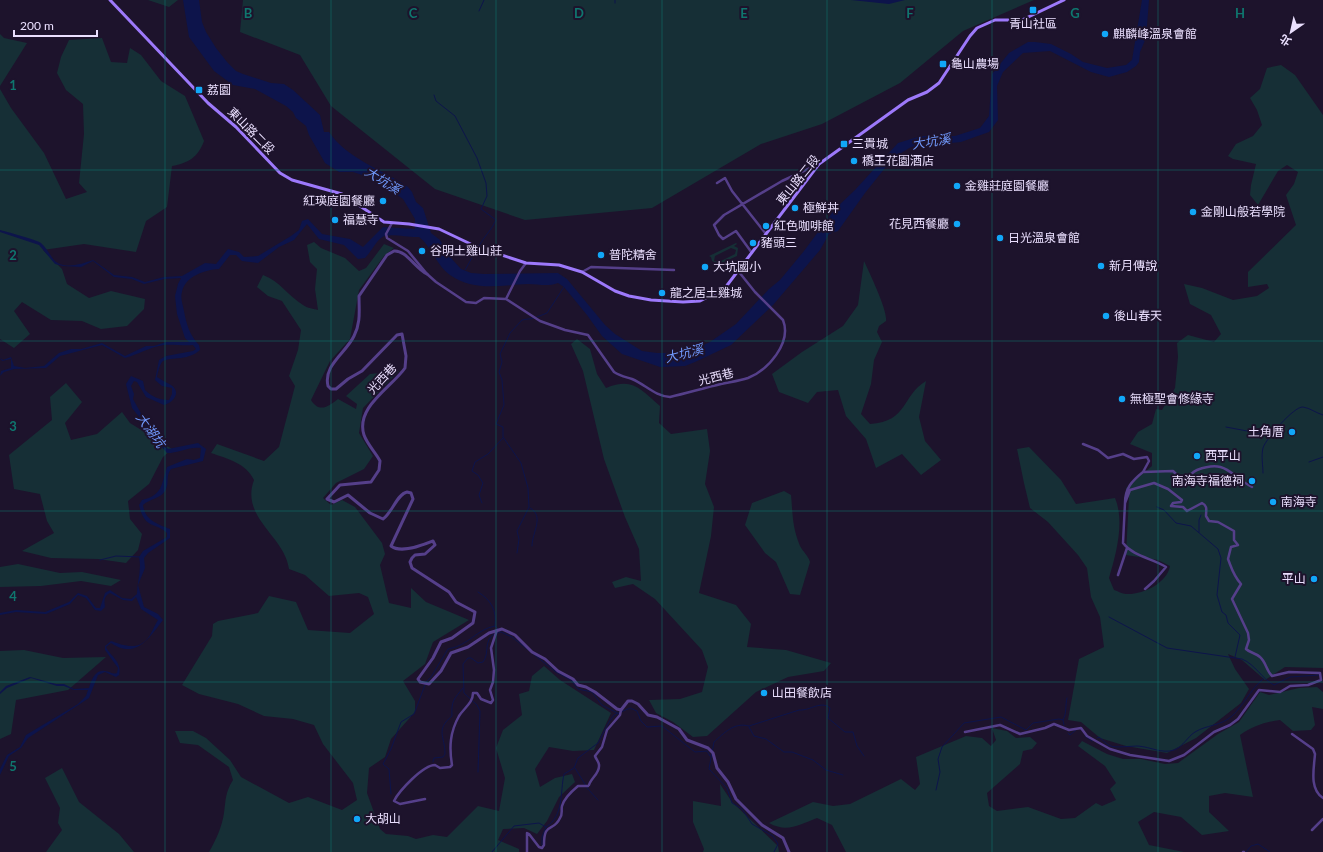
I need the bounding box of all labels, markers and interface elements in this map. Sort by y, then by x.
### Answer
text: B [244,5,253,21]
text: C [409,5,418,21]
text: D [574,5,584,21]
text: E [740,5,748,21]
text: F [906,5,914,21]
marker: 青山社區 [1028,5,1038,15]
text: G [1070,5,1080,21]
text: H [1235,5,1245,21]
scale bar [14,12,97,38]
north arrow [1271,12,1311,52]
place label: 青山社區 [1009,16,1057,31]
text: 200 m [20,18,54,33]
place label: 麒麟峰溫泉會館 [1113,26,1197,41]
marker: 麒麟峰溫泉會館 [1100,29,1110,39]
text: 北 [1277,32,1293,49]
place label: 龜山農場 [951,56,999,71]
marker: 龜山農場 [938,59,948,69]
text: 1 [9,77,17,93]
place label: 荔園 [207,82,231,97]
marker: 荔園 [194,85,204,95]
street label: 東山路二段 [225,104,278,157]
water label: 大坑溪 [910,130,953,152]
place label: 三貴城 [852,136,888,151]
marker: 三貴城 [839,139,849,149]
street label: 東山路二段 [773,152,822,208]
place label: 橋王花園酒店 [862,153,934,168]
marker: 橋王花園酒店 [849,156,859,166]
water label: 大坑溪 [362,163,405,198]
place label: 金雞莊庭園餐廳 [965,178,1049,193]
marker: 金雞莊庭園餐廳 [952,181,962,191]
place label: 紅瑛庭園餐廳 [303,193,375,208]
marker: 紅瑛庭園餐廳 [378,196,388,206]
place label: 極鮮丼 [803,200,839,215]
marker: 極鮮丼 [790,203,800,213]
place label: 金剛山般若學院 [1201,204,1285,219]
marker: 金剛山般若學院 [1188,207,1198,217]
place label: 福慧寺 [343,212,379,227]
marker: 福慧寺 [330,215,340,225]
place label: 花見西餐廳 [889,216,949,231]
place label: 紅色咖啡館 [774,218,834,233]
marker: 花見西餐廳 [952,219,962,229]
marker: 紅色咖啡館 [761,221,771,231]
place label: 日光溫泉會館 [1008,230,1080,245]
marker: 日光溫泉會館 [995,233,1005,243]
place label: 豬頭三 [761,235,797,250]
marker: 豬頭三 [748,238,758,248]
place label: 谷明土雞山莊 [430,243,502,258]
marker: 谷明土雞山莊 [417,246,427,256]
text: 2 [9,247,17,263]
place label: 普陀精舍 [609,247,657,262]
marker: 普陀精舍 [596,250,606,260]
place label: 新月傳說 [1109,258,1157,273]
place label: 大坑國小 [713,259,761,274]
marker: 新月傳說 [1096,261,1106,271]
marker: 大坑國小 [700,262,710,272]
place label: 龍之居土雞城 [670,285,742,300]
marker: 龍之居土雞城 [657,288,667,298]
place label: 後山春天 [1114,308,1162,323]
marker: 後山春天 [1101,311,1111,321]
water label: 大坑溪 [663,340,707,365]
street label: 光西巷 [364,360,399,397]
street label: 光西巷 [697,365,735,388]
place label: 無極聖會修緣寺 [1130,391,1214,406]
marker: 無極聖會修緣寺 [1117,394,1127,404]
water label: 大湖坑 [133,410,170,452]
text: 3 [9,418,17,434]
place label: 土角厝 [1248,424,1284,439]
marker: 土角厝 [1287,427,1297,437]
place label: 西平山 [1205,448,1241,463]
marker: 西平山 [1192,451,1202,461]
place label: 南海寺福德祠 [1172,473,1244,488]
marker: 南海寺福德祠 [1247,476,1257,486]
place label: 南海寺 [1281,494,1317,509]
marker: 南海寺 [1268,497,1278,507]
place label: 平山 [1282,571,1306,586]
marker: 平山 [1309,574,1319,584]
text: 4 [9,588,17,604]
place label: 山田餐飲店 [772,685,832,700]
marker: 山田餐飲店 [759,688,769,698]
text: 5 [9,758,17,774]
place label: 大胡山 [365,811,401,826]
marker: 大胡山 [352,814,362,824]

